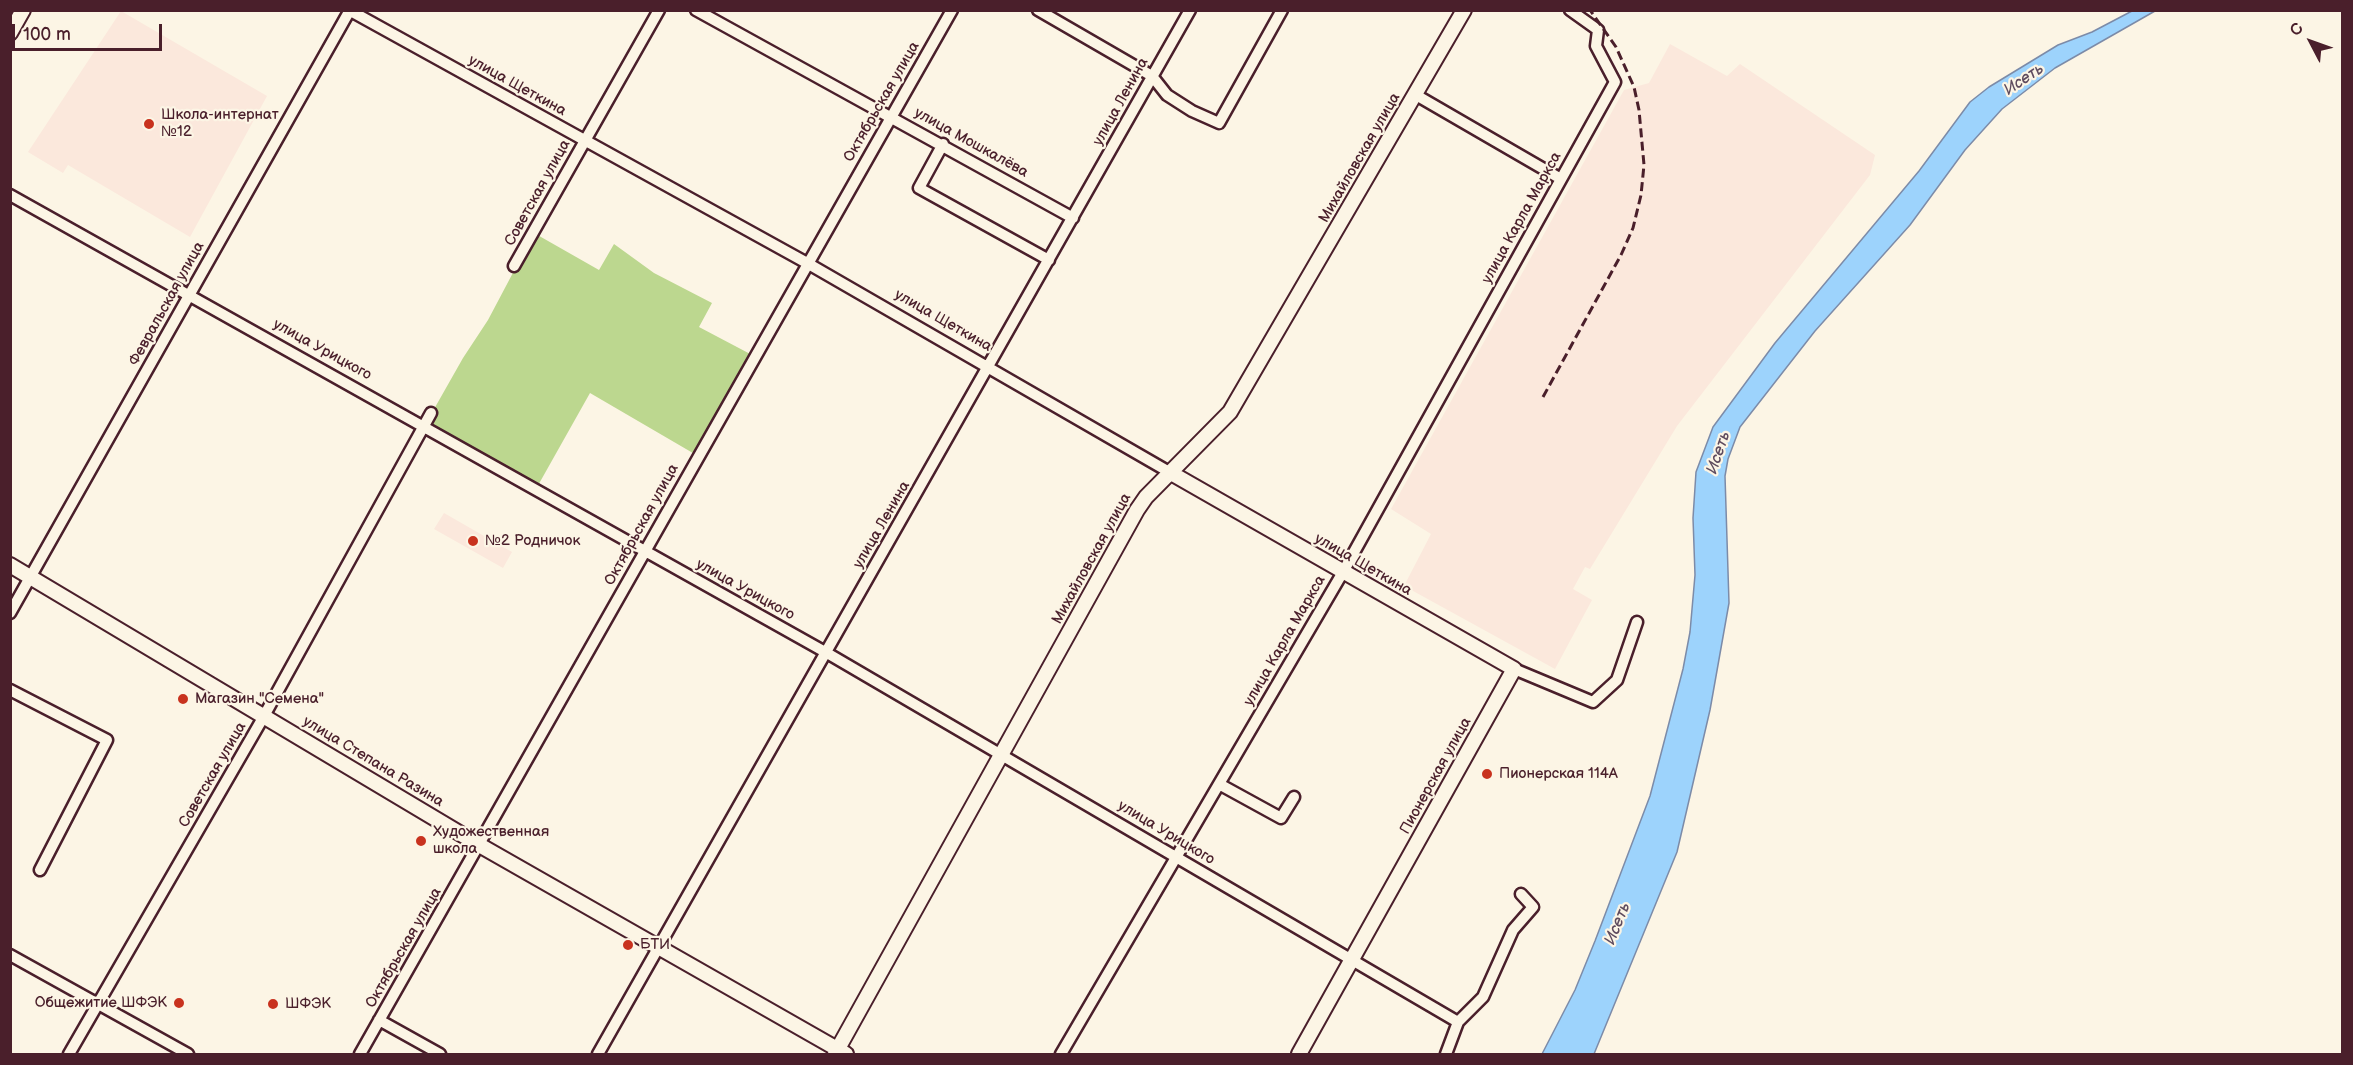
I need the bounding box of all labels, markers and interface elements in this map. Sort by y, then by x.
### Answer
scale bar [15,12,165,50]
north arrow [2281,12,2341,72]
text: С [2286,19,2308,40]
text: 100 m [23,24,71,45]
street label: Октябрьская улица [840,39,924,165]
street label: улица Щеткина [465,52,569,120]
street label: улица Ленина [1089,55,1153,149]
water label: Исеть [2000,60,2048,100]
street label: Михайловская улица [1315,90,1405,226]
street label: улица Мошкалёва [911,104,1031,182]
place label: Школа-интернат №12 [161,106,279,141]
marker: Школа-интернат №12 [142,117,156,131]
street label: Советская улица [501,137,575,249]
street label: улица Карла Маркса [1478,149,1566,287]
street label: Февральская улица [125,239,209,369]
street label: улица Щеткина [891,286,995,356]
street label: улица Урицкого [270,315,374,385]
water label: Исеть [1703,429,1735,477]
street label: Октябрьская улица [601,461,683,589]
street label: улица Ленина [850,478,914,572]
street label: Михайловская улица [1048,490,1136,628]
street label: улица Щеткина [1311,530,1415,600]
place label: №2 Родничок [485,532,580,550]
marker: №2 Родничок [466,534,480,548]
street label: улица Урицкого [693,555,797,625]
street label: улица Карла Маркса [1240,573,1330,709]
place label: Магазин "Семена" [195,690,324,708]
marker: Магазин "Семена" [176,692,190,706]
street label: улица Степана Разина [299,713,447,811]
street label: Пионерская улица [1396,715,1476,837]
street label: Советская улица [176,719,250,831]
place label: Пионерская 114А [1499,765,1618,783]
marker: Пионерская 114А [1480,767,1494,781]
street label: улица Урицкого [1114,797,1218,869]
place label: Художественная школа [433,823,549,858]
marker: Художественная школа [414,834,428,848]
street label: Октябрьская улица [362,885,446,1011]
water label: Исеть [1601,900,1635,948]
place label: БТИ [640,936,670,954]
marker: БТИ [621,938,635,952]
place label: Общежитие ШФЭК [35,994,167,1012]
place label: ШФЭК [285,995,331,1013]
marker: Общежитие ШФЭК [172,996,186,1010]
marker: ШФЭК [266,997,280,1011]

